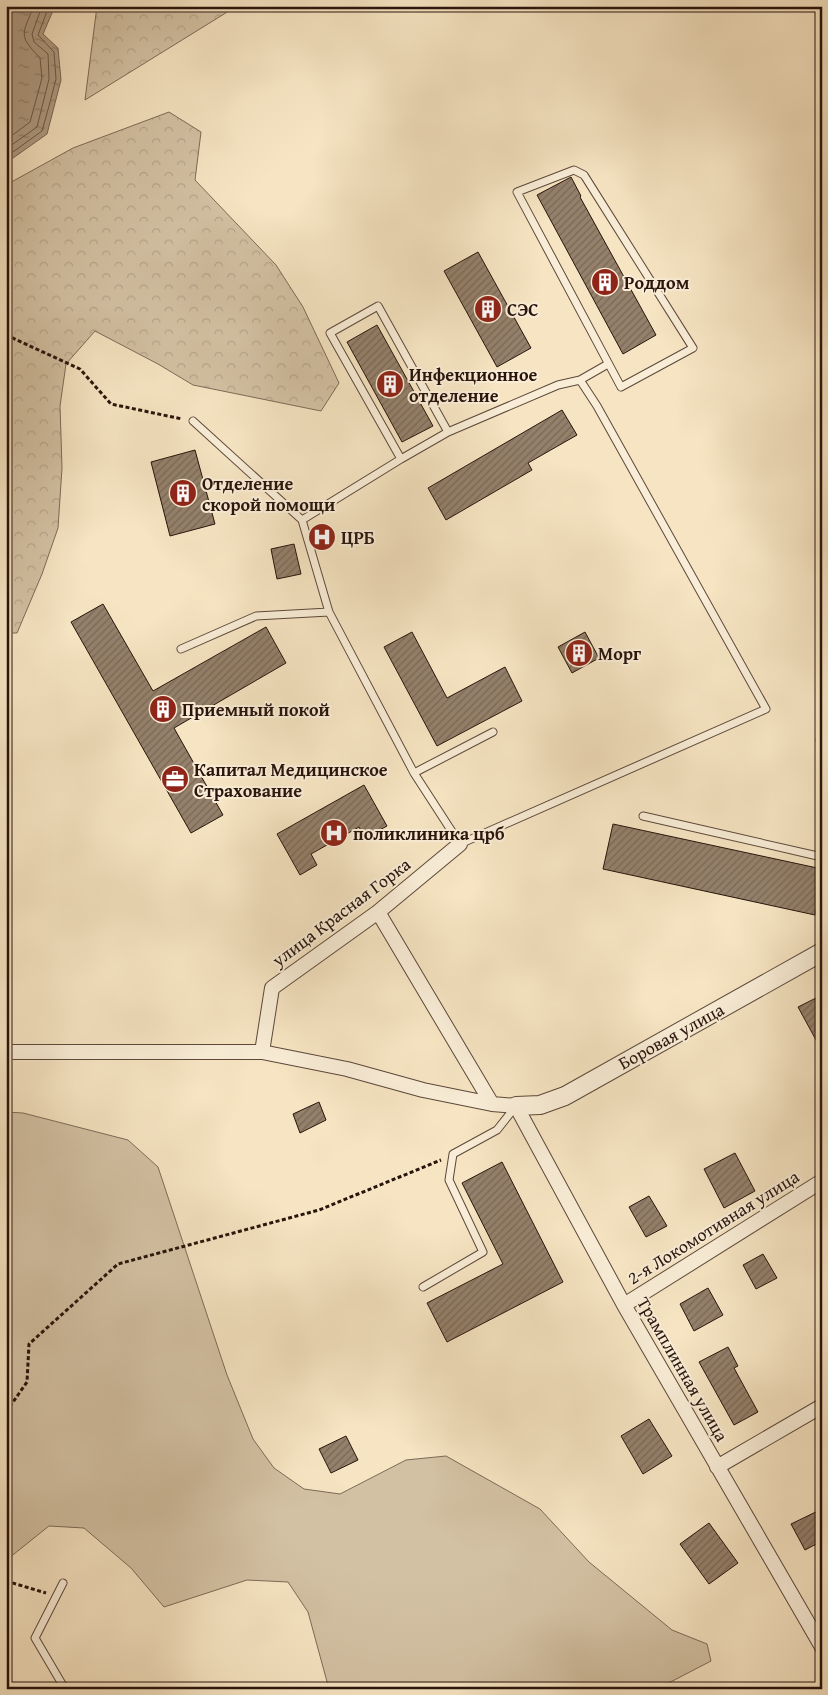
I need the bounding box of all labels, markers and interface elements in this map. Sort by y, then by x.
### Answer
building icon: Роддом [590,267,620,297]
place label: Роддом [624,269,690,296]
building icon: СЭС [473,294,503,324]
place label: СЭС [507,296,538,323]
place label: Инфекционное отделение [409,361,537,409]
building icon: Инфекционное отделение [375,369,405,399]
place label: Отделение скорой помощи [202,470,335,518]
building icon: Отделение скорой помощи [168,478,198,508]
hospital icon: ЦРБ [307,522,337,552]
place label: ЦРБ [341,524,375,551]
building icon: Морг [564,638,594,668]
place label: Морг [598,640,641,667]
building icon: Приемный покой [148,694,178,724]
place label: Приемный покой [182,696,330,723]
place label: Капитал Медицинское Страхование [194,756,388,804]
office icon: Капитал Медицинское Страхование [160,764,190,794]
hospital icon: поликлиника црб [319,818,349,848]
place label: поликлиника црб [353,820,505,847]
street label: улица Красная Горка [265,851,416,974]
street label: Боровая улица [613,996,729,1076]
street label: 2-я Локомотивная улица [622,1163,804,1291]
street label: Трамплинная улица [631,1292,736,1447]

